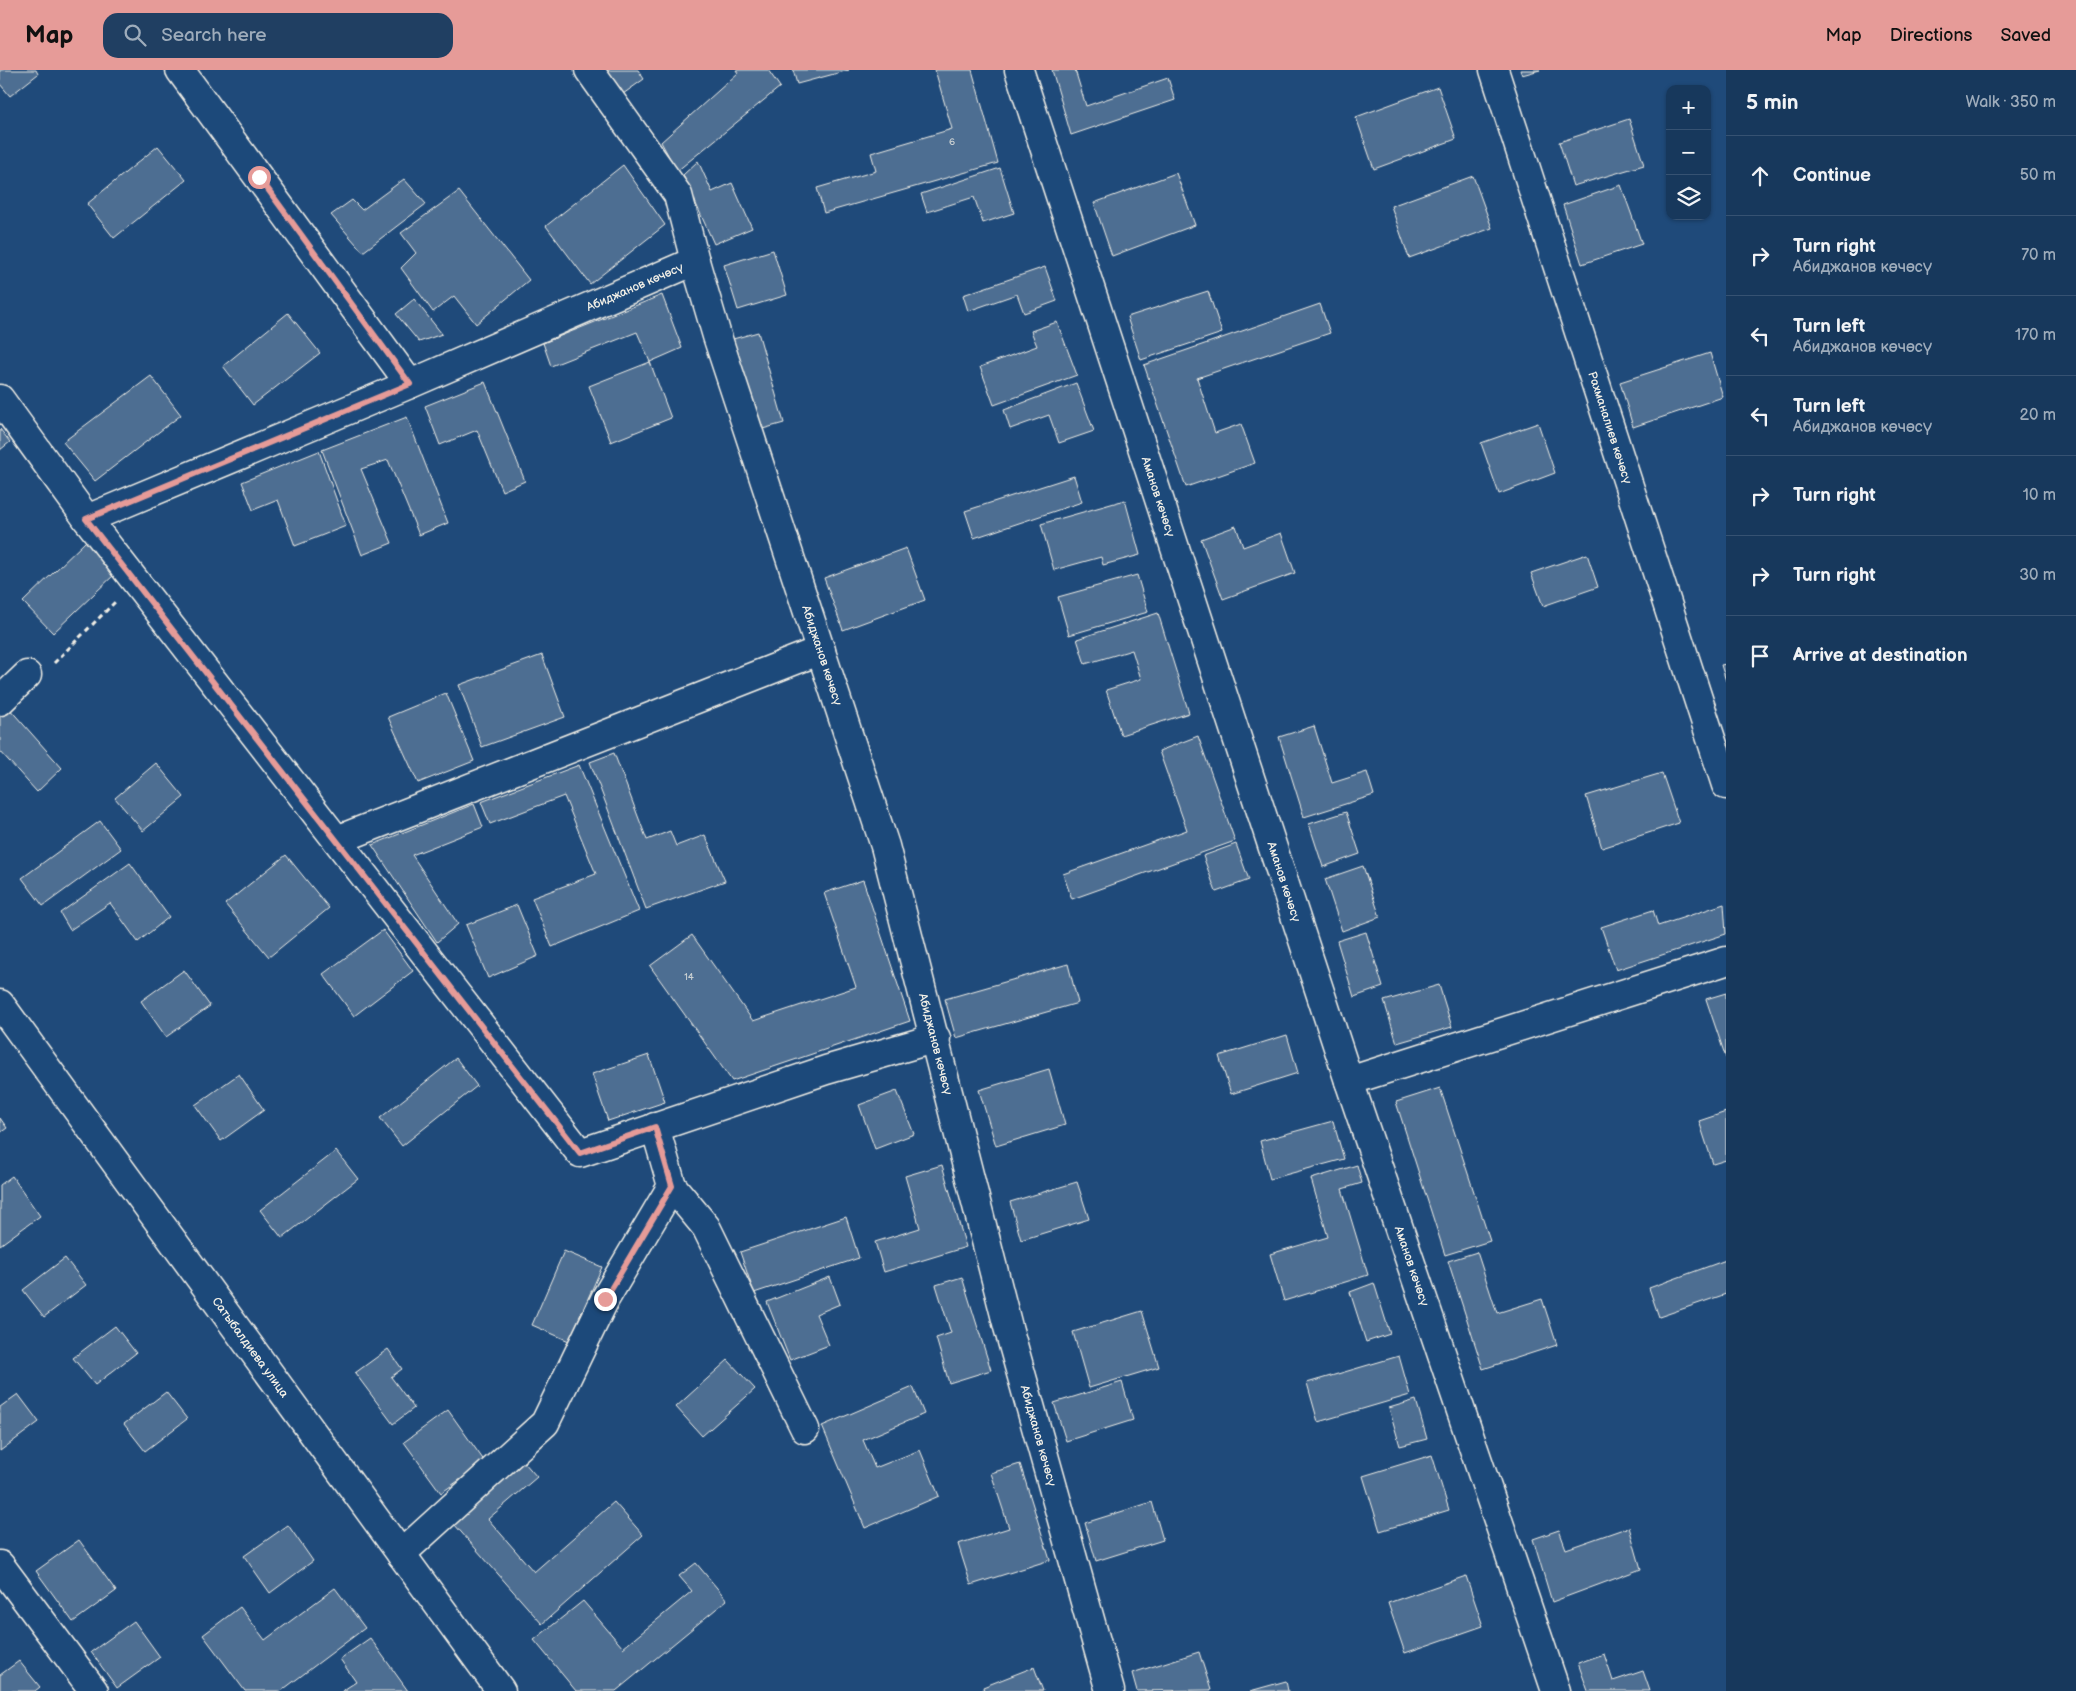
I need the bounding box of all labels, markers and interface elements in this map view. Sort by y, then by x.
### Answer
search box [103,13,453,58]
text: Map [25,21,73,50]
icon: search [121,21,149,49]
text: Search here [161,24,267,47]
text: Map [1826,25,1862,46]
text: Directions [1890,25,1972,46]
text: Saved [2000,25,2051,46]
map controls [1666,85,1711,220]
button: + [1666,85,1711,130]
text: 5 min [1746,90,1799,115]
text: Walk · 350 m [1965,93,2056,112]
button: − [1666,130,1711,175]
house number: 6 [949,136,955,148]
icon: ahead [1746,162,1774,190]
text: Continue [1793,164,1871,187]
route start [248,166,271,189]
text: 50 m [2020,166,2056,185]
button: layers [1666,175,1711,220]
text: Turn right [1793,235,1876,258]
icon: right [1746,242,1774,270]
text: 70 m [2021,246,2056,265]
text: Абиджанов көчөсү [1793,258,1932,277]
street label: Абиджанов көчөсү [583,260,686,315]
text: Turn left [1793,315,1865,338]
icon: left [1746,322,1774,350]
text: 170 m [2015,326,2056,345]
text: Абиджанов көчөсү [1793,338,1932,357]
street label: Рахманалиев көчөсү [1584,370,1635,486]
text: Turn left [1793,395,1865,418]
icon: left [1746,402,1774,430]
text: 20 m [2020,406,2056,425]
text: Абиджанов көчөсү [1793,418,1932,437]
street label: Аманов көчөсү [1137,454,1178,539]
icon: right [1746,482,1774,510]
text: Turn right [1793,484,1876,507]
text: 10 m [2023,486,2056,505]
icon: right [1746,562,1774,590]
text: Turn right [1793,564,1876,587]
text: 30 m [2019,566,2056,585]
street label: Абиджанов көчөсү [798,603,845,708]
icon: arrive [1746,642,1774,670]
text: Arrive at destination [1793,644,1968,667]
street label: Аманов көчөсү [1263,839,1304,924]
house number: 14 [684,971,694,983]
street label: Абиджанов көчөсү [915,991,955,1097]
street label: Аманов көчөсү [1390,1223,1432,1308]
route end [594,1288,617,1311]
street label: Сатыбалдиева улица [208,1295,292,1401]
street label: Абиджанов көчөсү [1016,1383,1059,1488]

